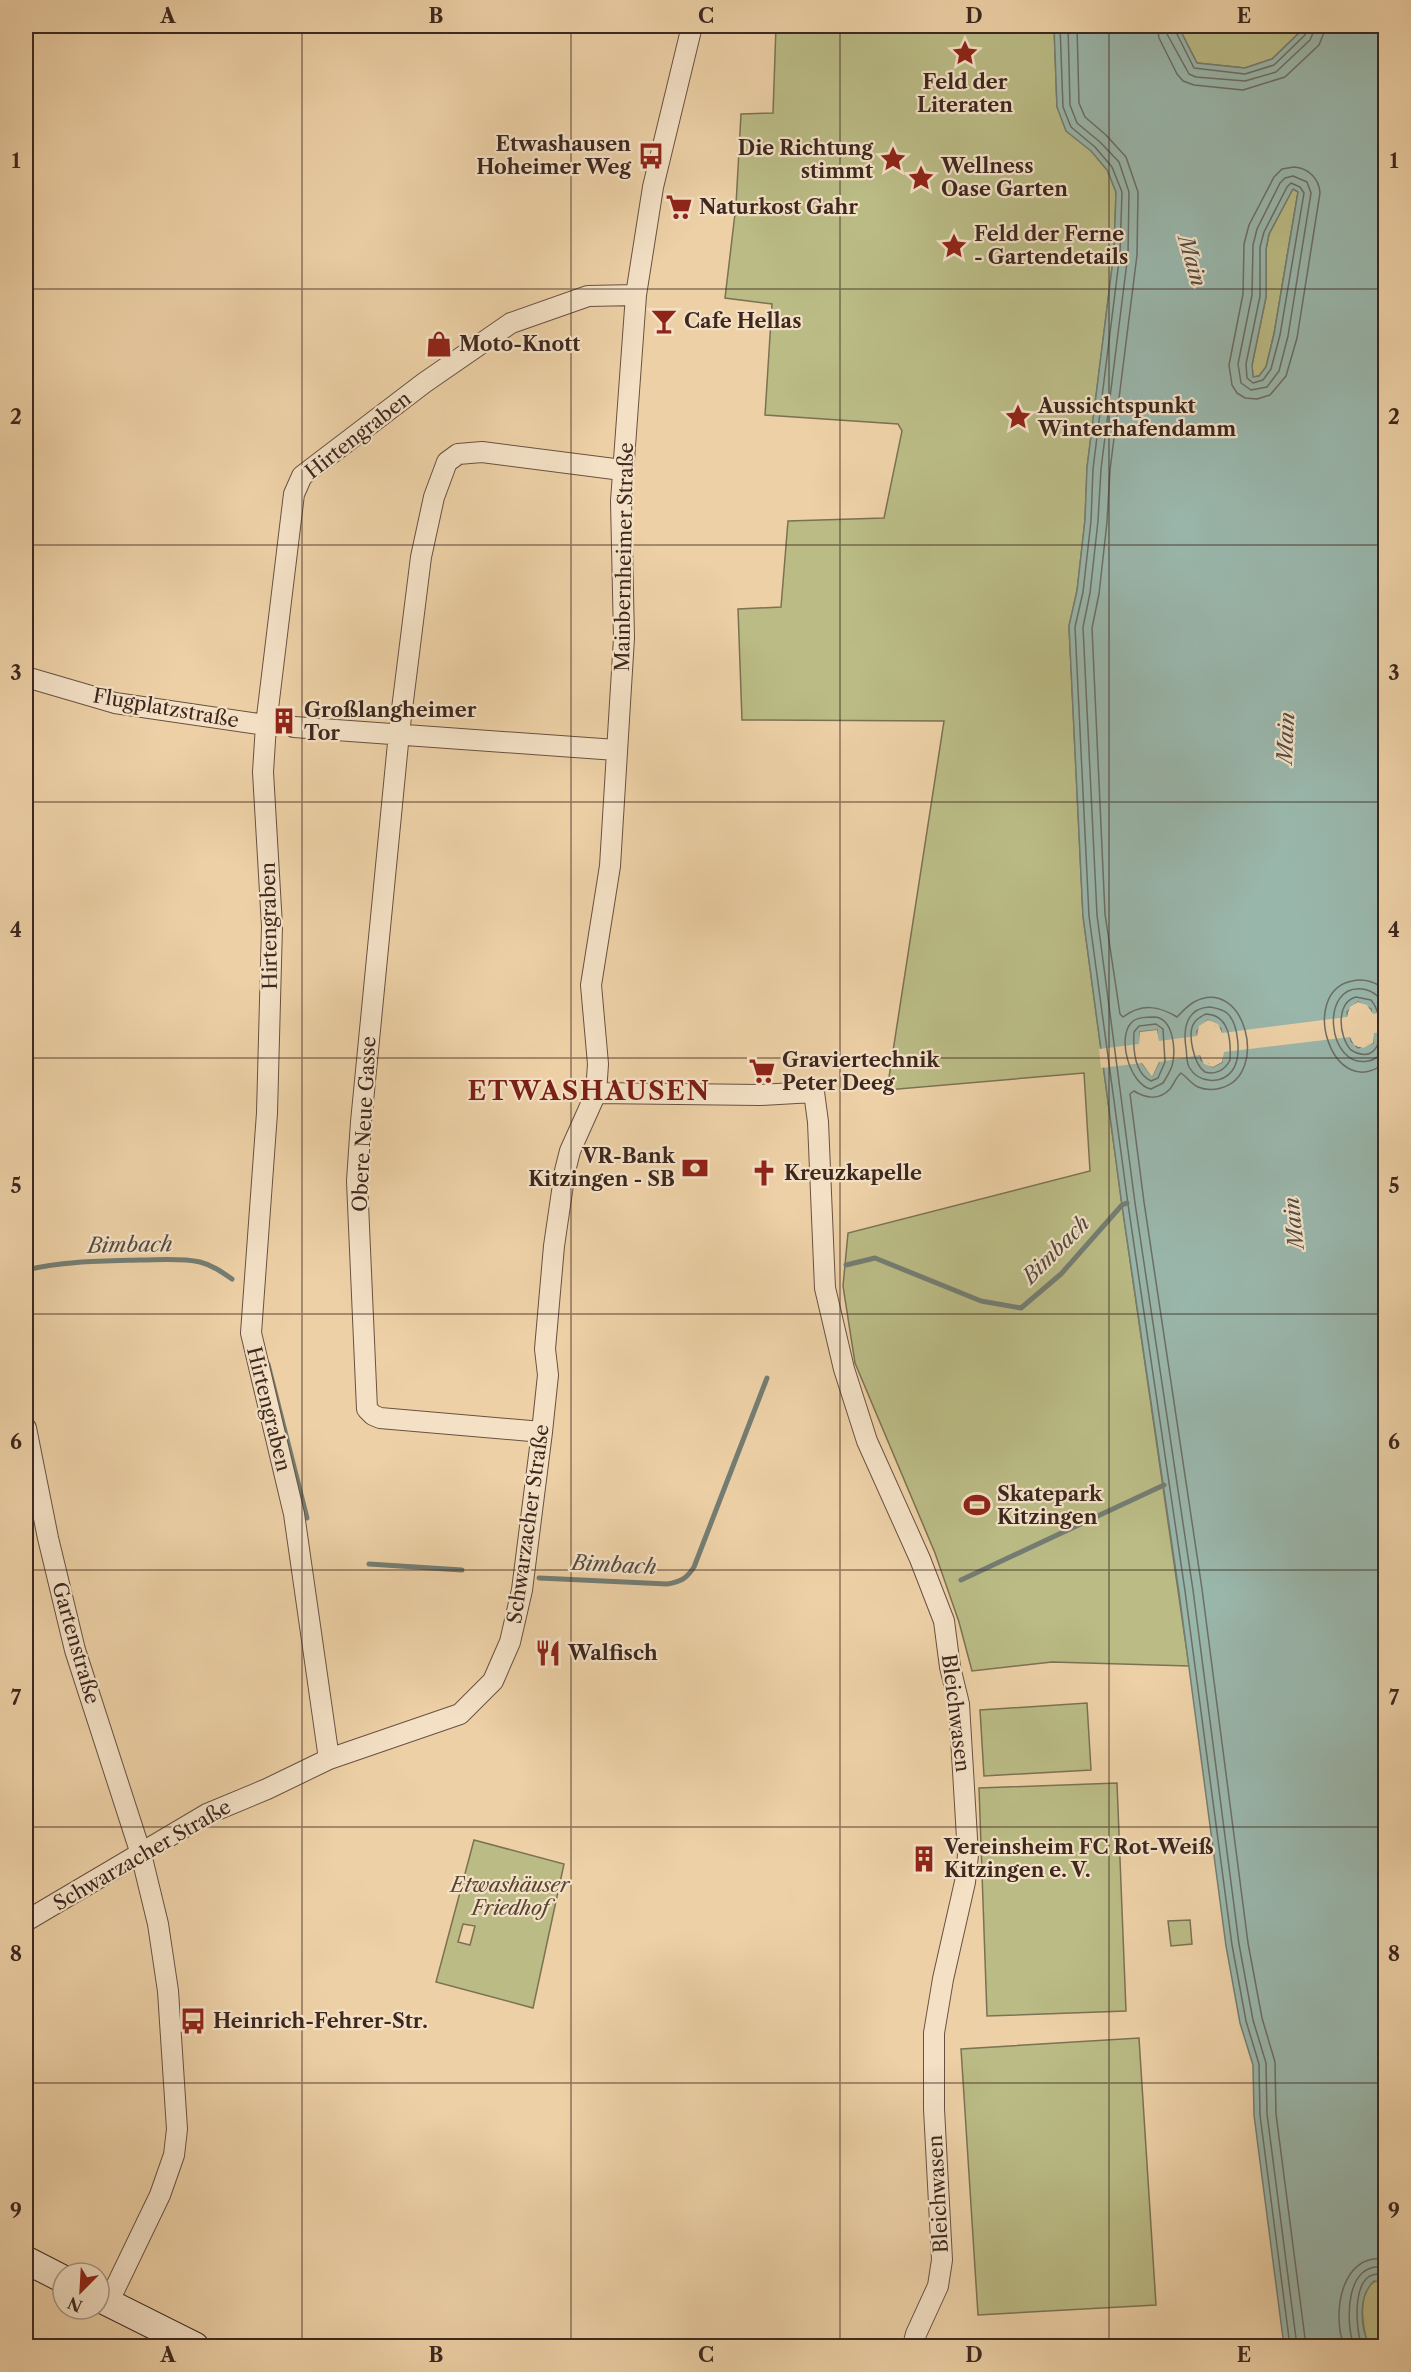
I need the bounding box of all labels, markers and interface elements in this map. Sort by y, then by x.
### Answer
text: A [159,4,176,28]
text: B [429,4,444,28]
text: C [698,4,714,28]
text: D [965,4,983,28]
text: E [1237,4,1251,28]
place icon: Feld der Literaten [950,38,980,68]
place label: Feld der Literaten [917,70,1013,117]
place label: Etwashausen Hoheimer Weg [476,132,631,179]
place label: Die Richtung stimmt [738,136,873,183]
bus stop icon: Etwashausen Hoheimer Weg [636,141,666,171]
place icon: Die Richtung stimmt [878,144,908,174]
text: 1 [12,149,21,173]
text: 1 [1390,149,1399,173]
place label: Wellness Oase Garten [940,154,1068,201]
place icon: Wellness Oase Garten [906,163,936,193]
supermarket icon: Naturkost Gahr [664,192,694,222]
place label: Naturkost Gahr [699,195,858,219]
place label: Feld der Ferne - Gartendetails [974,222,1128,269]
water label: Main [1172,230,1212,289]
place icon: Feld der Ferne - Gartendetails [939,231,969,261]
bar icon: Cafe Hellas [649,306,679,336]
place label: Cafe Hellas [684,309,801,333]
shop icon: Moto-Knott [424,329,454,359]
place label: Moto-Knott [459,332,580,356]
street label: Hirtengraben [300,386,416,484]
place label: Aussichtspunkt Winterhafendamm [1037,394,1236,441]
place icon: Aussichtspunkt Winterhafendamm [1003,402,1033,432]
text: 2 [10,405,22,429]
text: 2 [1388,405,1400,429]
street label: Mainbernheimer Straße [610,442,638,672]
text: 3 [10,661,22,685]
text: 3 [1388,661,1400,685]
street label: Flugplatzstraße [91,683,241,733]
place label: Großlangheimer Tor [304,698,477,745]
building icon: Großlangheimer Tor [269,706,299,736]
water label: Main [1272,711,1299,768]
street label: Hirtengraben [256,861,282,990]
text: 4 [10,918,22,942]
text: 4 [1388,918,1400,942]
street label: Obere Neue Gasse [347,1036,381,1212]
place label: Graviertechnik Peter Deeg [782,1048,940,1095]
supermarket icon: Graviertechnik Peter Deeg [747,1056,777,1086]
district label: ETWASHAUSEN [467,1075,711,1107]
place label: VR-Bank Kitzingen - SB [528,1144,676,1191]
bank icon: VR-Bank Kitzingen - SB [680,1153,710,1183]
church icon: Kreuzkapelle [749,1158,779,1188]
place label: Kreuzkapelle [784,1161,922,1185]
text: 5 [10,1174,22,1198]
text: 5 [1388,1174,1400,1198]
water label: Main [1278,1196,1309,1253]
water label: Bimbach [1015,1211,1095,1290]
water label: Bimbach [85,1231,173,1258]
street label: Hirtengraben [242,1344,296,1474]
street label: Schwarzacher Straße [502,1423,554,1625]
text: 6 [10,1430,22,1454]
text: 6 [1388,1430,1400,1454]
place label: Skatepark Kitzingen [997,1482,1103,1529]
sports icon: Skatepark Kitzingen [962,1490,992,1520]
water label: Bimbach [569,1550,657,1579]
street label: Gartenstraße [47,1579,105,1707]
restaurant icon: Walfisch [533,1638,563,1668]
place label: Walfisch [567,1641,658,1665]
street label: Bleichwasen [937,1653,975,1774]
text: 7 [11,1686,22,1710]
text: 7 [1389,1686,1400,1710]
street label: Schwarzacher Straße [49,1794,235,1916]
place label: Vereinsheim FC Rot-Weiß Kitzingen e. V. [943,1835,1213,1882]
building icon: Vereinsheim FC Rot-Weiß Kitzingen e. V. [909,1844,939,1874]
park label: Etwashäuser Friedhof [448,1873,571,1920]
text: 8 [10,1942,22,1966]
text: 8 [1388,1942,1400,1966]
bus stop icon: Heinrich-Fehrer-Str. [178,2006,208,2036]
place label: Heinrich-Fehrer-Str. [213,2009,428,2033]
street label: Bleichwasen [923,2134,953,2254]
text: 9 [10,2199,22,2223]
text: 9 [1388,2199,1400,2223]
north arrow [51,2261,111,2321]
text: N [64,2293,85,2317]
text: A [159,2343,176,2367]
text: B [429,2343,444,2367]
text: C [698,2343,714,2367]
text: D [965,2343,983,2367]
text: E [1237,2343,1251,2367]

